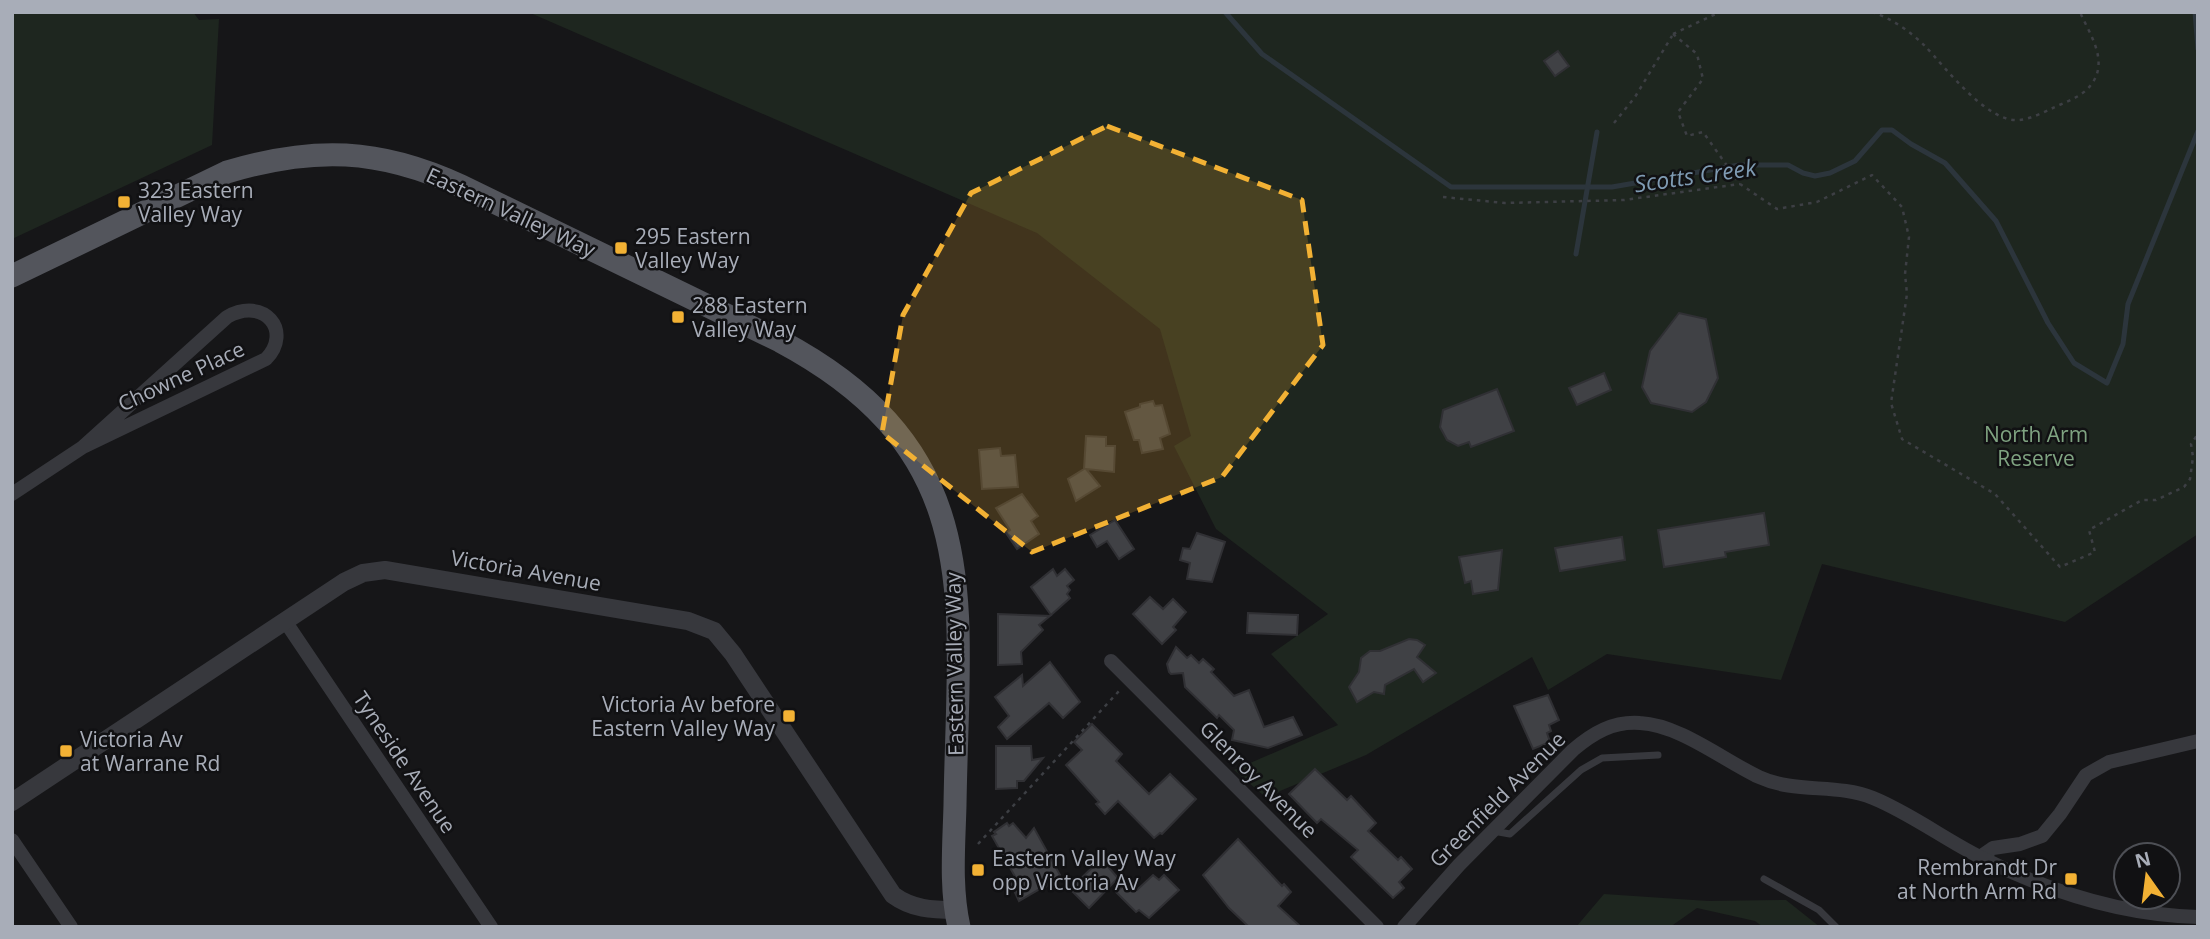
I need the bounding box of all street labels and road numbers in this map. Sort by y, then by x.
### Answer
street label: Eastern Valley Way [422,160,601,264]
street label: Chowne Place [113,334,249,418]
street label: Victoria Avenue [449,543,603,597]
street label: Eastern Valley Way [938,571,970,756]
street label: Tyneside Avenue [347,686,463,838]
street label: Glenroy Avenue [1194,714,1324,844]
street label: Greenfield Avenue [1423,725,1571,873]

